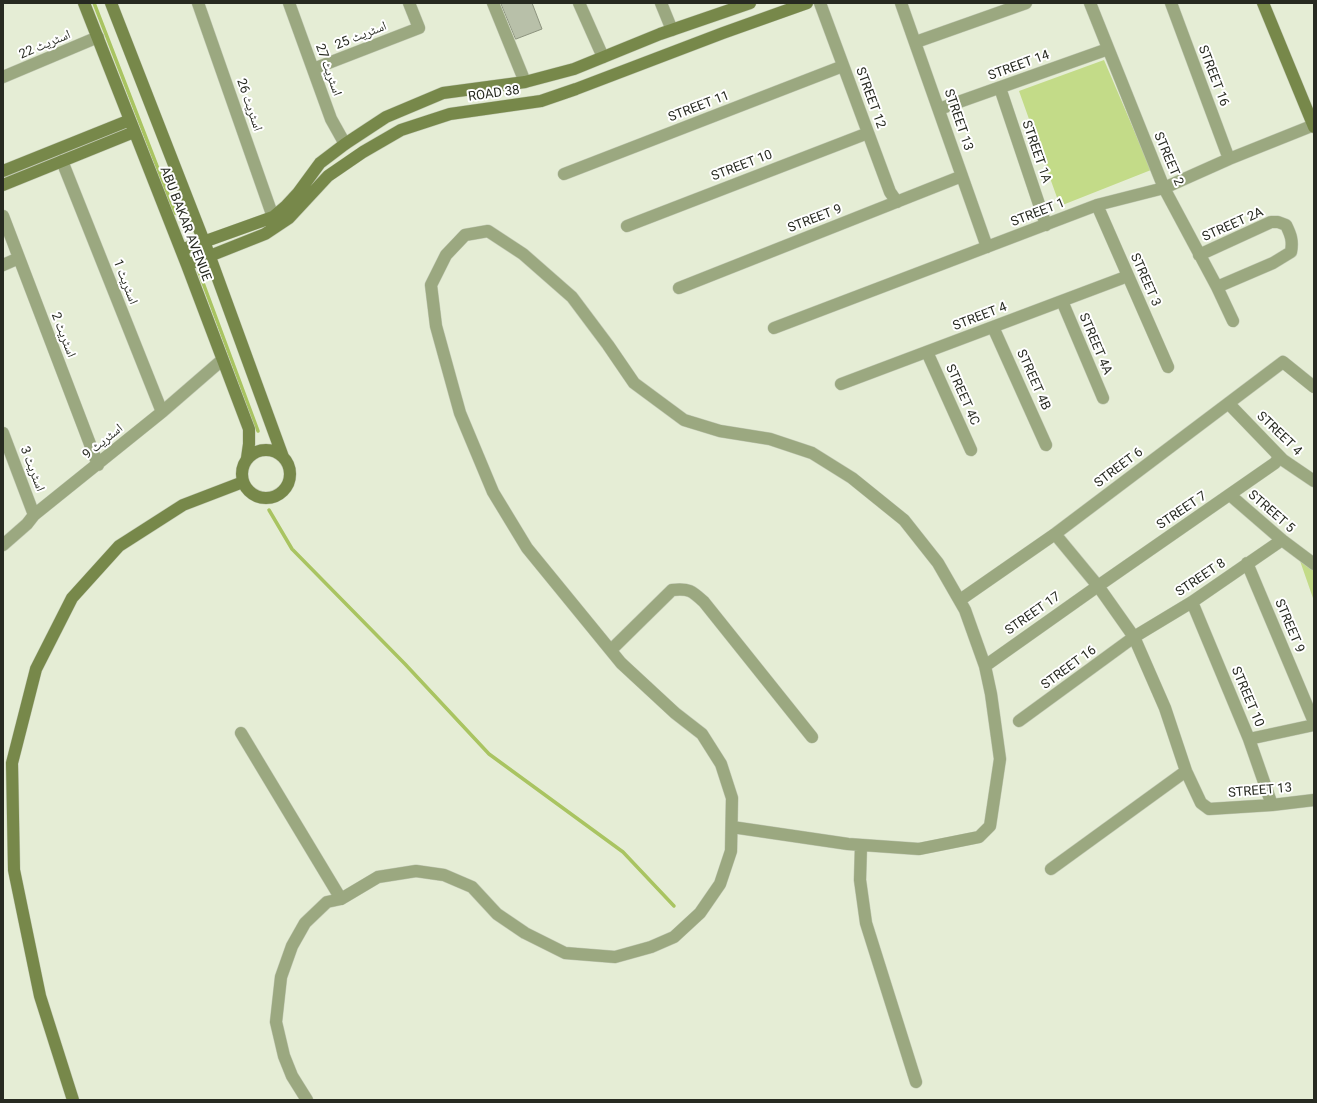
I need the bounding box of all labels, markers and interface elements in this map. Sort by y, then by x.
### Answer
street label: اسٹریٹ 25 [333,19,389,53]
street label: اسٹریٹ 22 [17,27,73,63]
street label: اسٹریٹ 27 [311,42,345,98]
street label: STREET 16 [1194,43,1232,109]
street label: STREET 14 [986,48,1052,84]
street label: STREET 12 [852,65,888,131]
street label: اسٹریٹ 26 [233,77,265,133]
street label: ROAD 38 [467,83,521,105]
street label: STREET 13 [940,87,976,153]
street label: STREET 11 [666,88,732,126]
street label: STREET 1A [1018,119,1054,185]
street label: STREET 2 [1150,130,1186,188]
street label: STREET 10 [709,147,775,185]
street label: ABU BAKAR AVENUE [156,165,214,283]
street label: STREET 1 [1009,196,1067,230]
street label: STREET 9 [786,202,844,236]
street label: STREET 2A [1200,205,1266,245]
street label: STREET 3 [1126,251,1164,309]
street label: اسٹریٹ 1 [109,257,141,307]
street label: STREET 4 [951,300,1009,334]
street label: اسٹریٹ 2 [47,310,79,360]
street label: STREET 4A [1075,311,1115,377]
street label: STREET 4B [1013,347,1053,413]
street label: STREET 4C [942,362,982,428]
street label: STREET 4 [1253,409,1305,459]
street label: اسٹریٹ 9 [80,421,126,463]
street label: اسٹریٹ 3 [16,444,48,494]
street label: STREET 6 [1092,445,1146,491]
street label: STREET 5 [1244,488,1298,536]
street label: STREET 7 [1154,489,1210,533]
street label: STREET 8 [1173,556,1229,600]
street label: STREET 17 [1002,589,1064,639]
street label: STREET 9 [1271,597,1307,655]
street label: STREET 16 [1039,643,1099,693]
street label: STREET 10 [1227,665,1267,729]
street label: STREET 13 [1227,780,1293,802]

